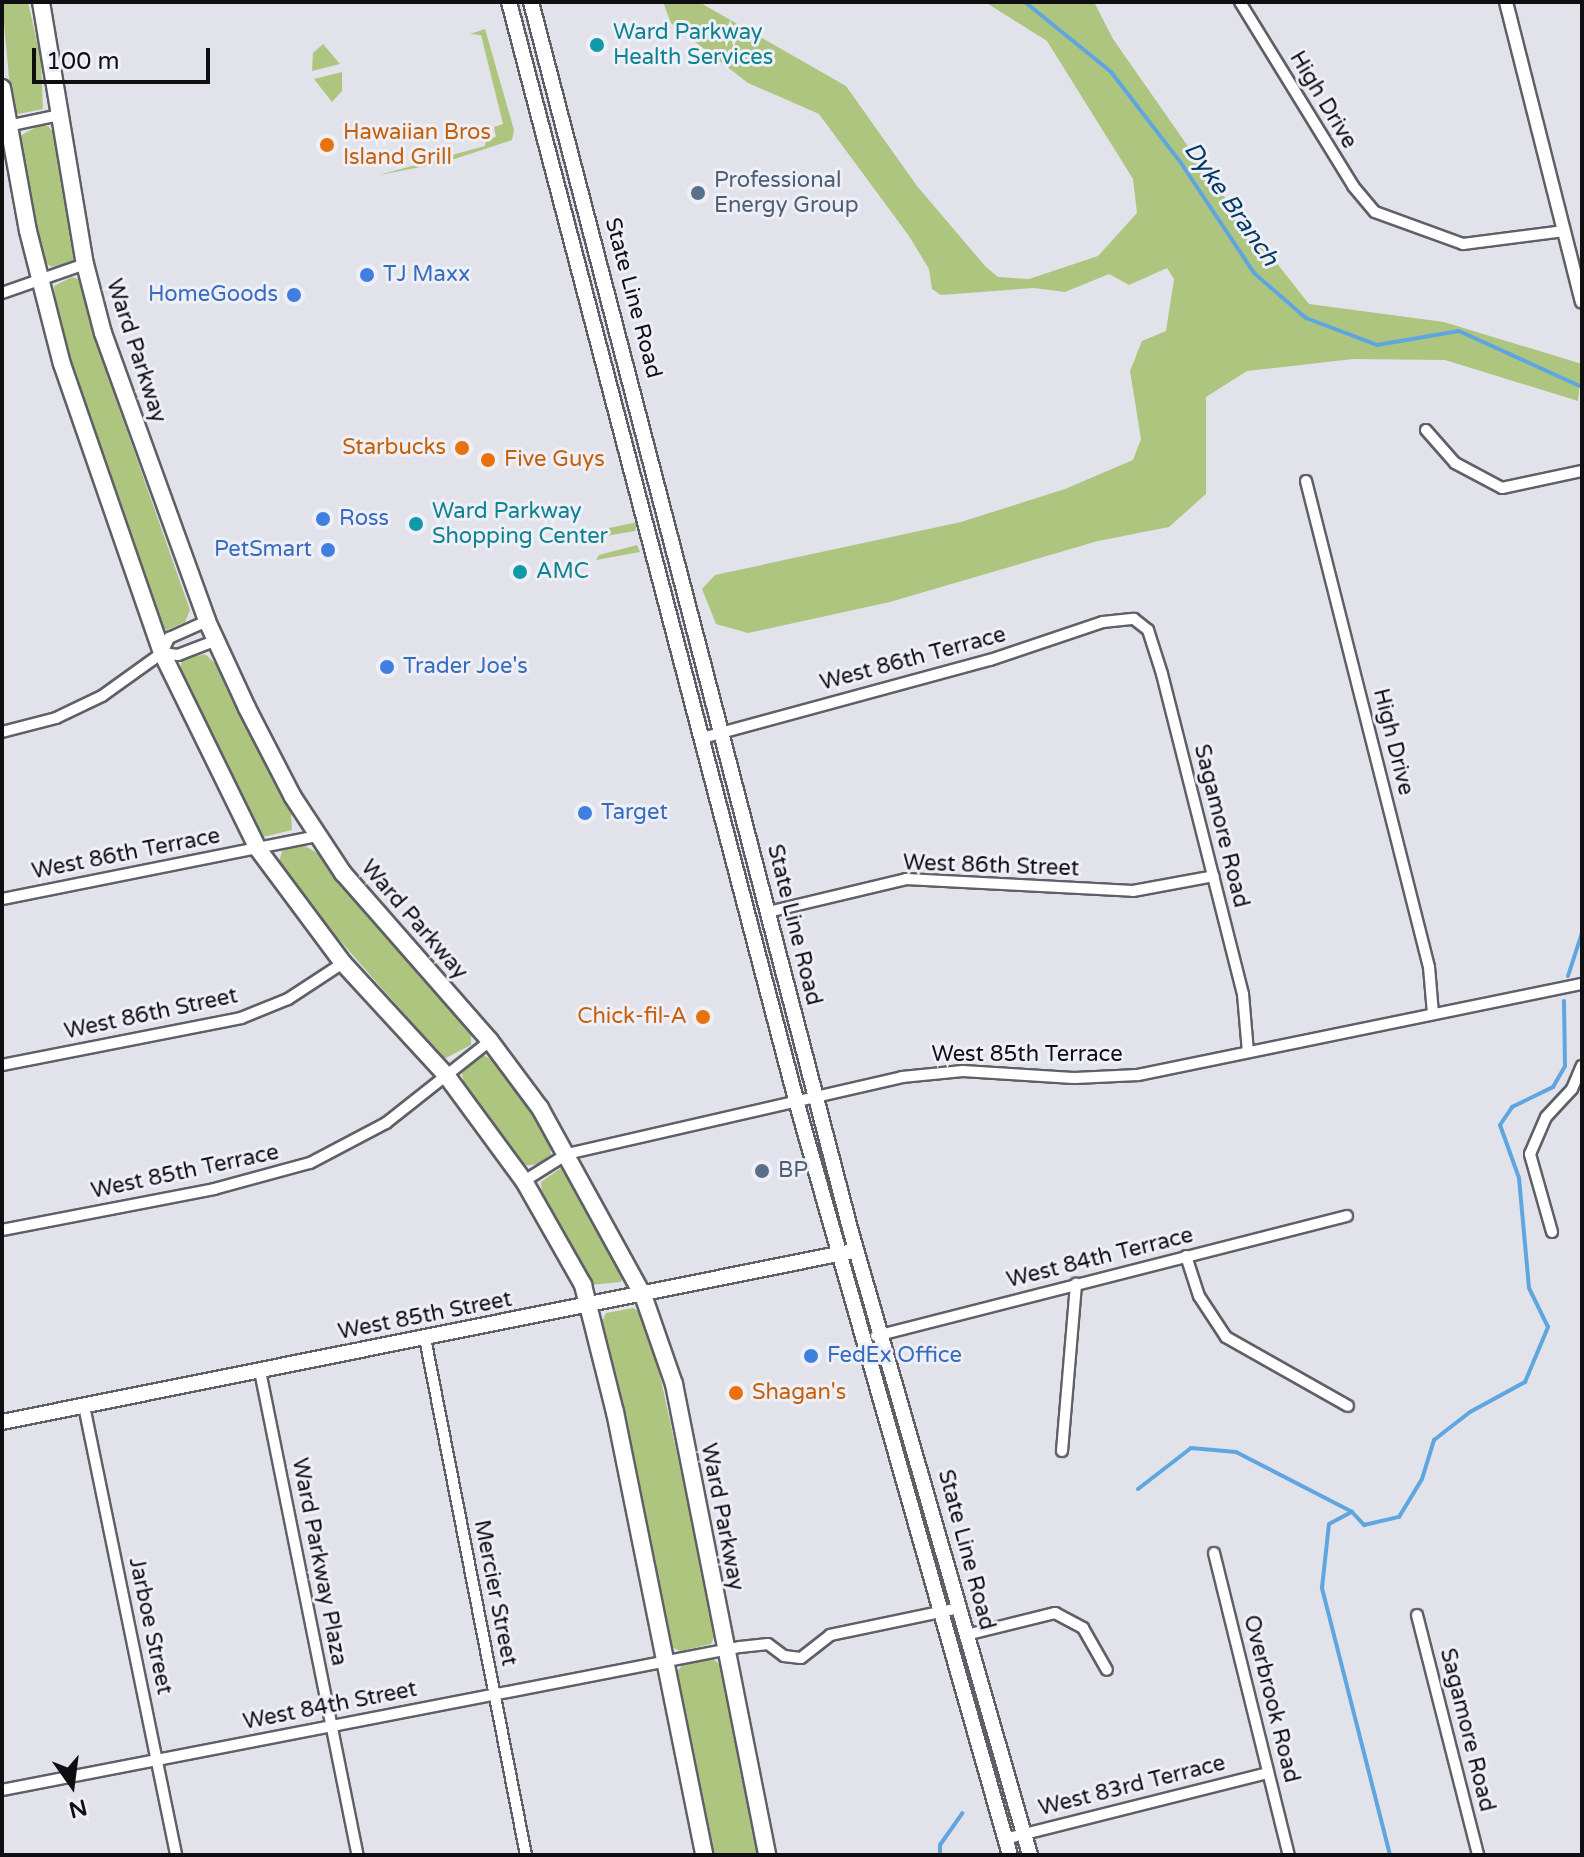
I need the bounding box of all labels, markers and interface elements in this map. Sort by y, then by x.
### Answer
place label: Ward Parkway Health Services [613,19,773,70]
scale bar [36,32,214,82]
marker: Ward Parkway Health Services [588,36,606,54]
street label: High Drive [1284,46,1362,154]
text: 100 m [46,47,120,76]
place label: Hawaiian Bros Island Grill [343,119,491,170]
marker: Hawaiian Bros Island Grill [318,136,336,154]
water label: Dyke Branch [1178,136,1284,272]
place label: Professional Energy Group [714,167,859,218]
marker: Professional Energy Group [689,184,707,202]
street label: State Line Road [599,215,667,381]
place label: TJ Maxx [383,262,470,288]
marker: TJ Maxx [358,266,376,284]
street label: Ward Parkway [100,276,172,426]
place label: HomeGoods [148,282,278,308]
marker: HomeGoods [285,286,303,304]
place label: Starbucks [342,435,446,461]
marker: Starbucks [453,439,471,457]
place label: Five Guys [504,447,605,473]
marker: Five Guys [479,451,497,469]
place label: Ward Parkway Shopping Center [432,498,608,550]
place label: Ross [339,506,389,532]
marker: Ross [314,510,332,528]
marker: Ward Parkway Shopping Center [407,515,425,533]
place label: PetSmart [214,537,312,563]
marker: PetSmart [319,541,337,559]
place label: AMC [536,559,589,585]
marker: AMC [511,563,529,581]
street label: West 86th Terrace [817,622,1009,696]
place label: Trader Joe's [403,654,528,680]
marker: Trader Joe's [378,658,396,676]
street label: High Drive [1367,686,1419,798]
street label: Sagamore Road [1188,742,1254,910]
place label: Target [601,800,668,826]
marker: Target [576,804,594,822]
street label: West 86th Terrace [30,823,222,885]
street label: State Line Road [761,842,827,1008]
street label: West 86th Street [902,850,1080,882]
street label: Ward Parkway [355,855,473,985]
street label: West 86th Street [62,983,240,1045]
place label: Chick-fil-A [577,1004,687,1030]
marker: Chick-fil-A [694,1008,712,1026]
street label: West 85th Terrace [931,1042,1123,1068]
street label: West 85th Terrace [89,1139,281,1205]
place label: BP [778,1158,808,1184]
marker: BP [753,1162,771,1180]
street label: West 84th Terrace [1004,1222,1196,1294]
street label: West 85th Street [336,1286,514,1346]
place label: FedEx Office [827,1343,962,1369]
marker: FedEx Office [802,1347,820,1365]
place label: Shagan's [752,1380,846,1406]
marker: Shagan's [727,1384,745,1402]
street label: Ward Parkway [695,1441,749,1593]
street label: Ward Parkway Plaza [286,1456,352,1668]
street label: State Line Road [932,1467,1000,1633]
street label: Mercier Street [468,1518,522,1668]
street label: Jarboe Street [123,1555,177,1697]
street label: Overbrook Road [1237,1612,1305,1786]
street label: Sagamore Road [1434,1646,1500,1814]
street label: West 84th Street [241,1676,419,1736]
north arrow [32,1745,112,1825]
street label: West 83rd Terrace [1036,1750,1228,1822]
text: N [66,1794,90,1823]

